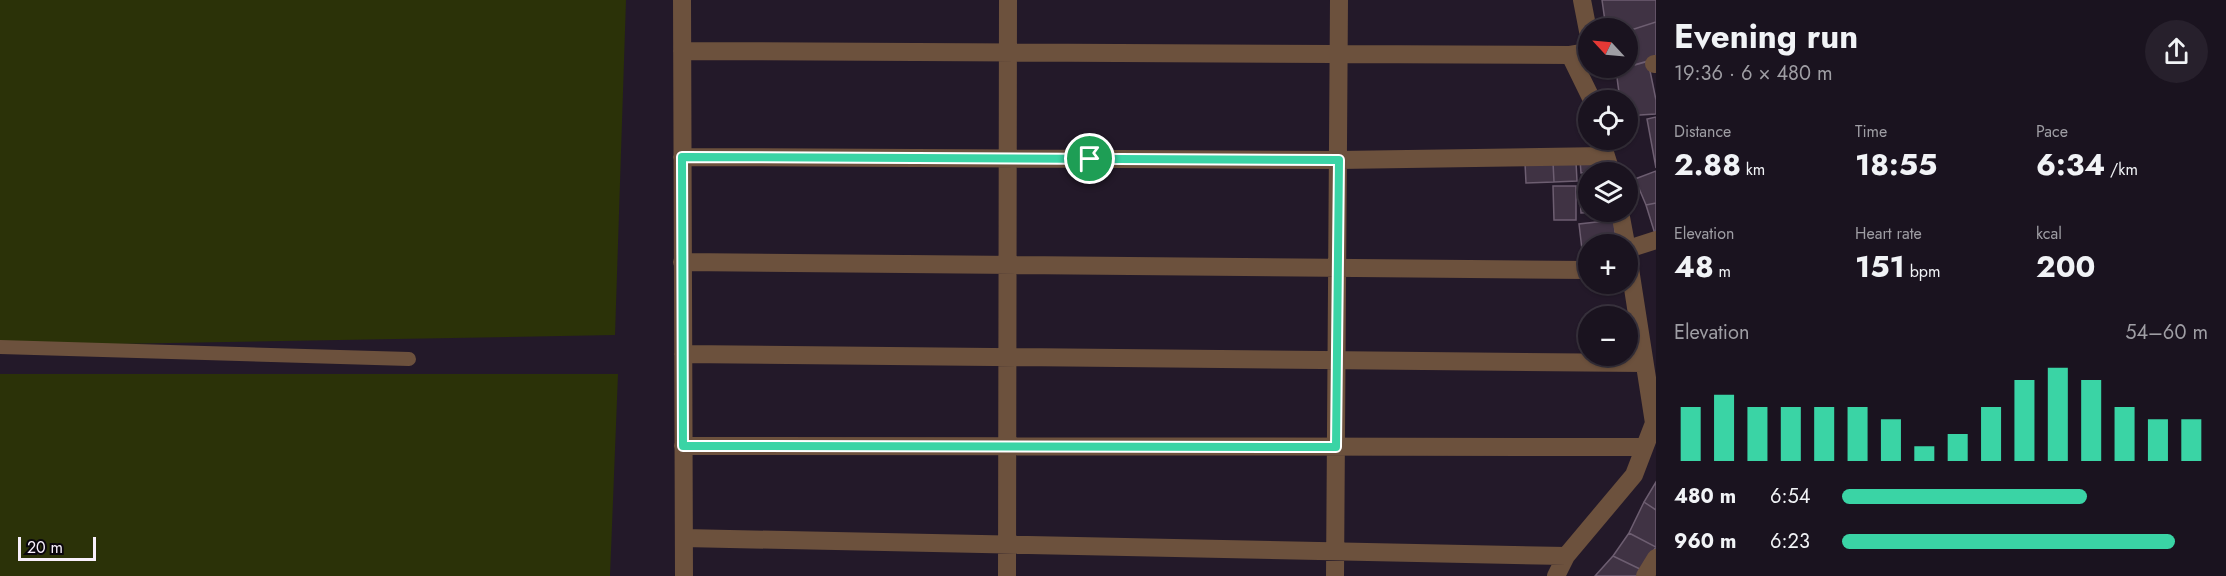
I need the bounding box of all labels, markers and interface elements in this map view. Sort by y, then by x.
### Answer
text: Evening run [1674,13,1858,60]
north arrow [1578,18,1638,78]
map controls [1578,18,1638,366]
button: share [2145,20,2208,83]
text: 19:36 · 6 × 480 m [1674,59,1833,88]
button: locate [1578,90,1638,150]
text: Distance [1674,120,1731,143]
text: Time [1855,120,1887,143]
text: Pace [2036,120,2068,143]
pin [1064,133,1115,184]
icon: arrive [1073,142,1106,175]
text: 2.88 [1674,143,1741,186]
text: 18:55 [1855,143,1937,186]
text: 6:34 [2036,143,2105,186]
text: km [1741,158,1765,181]
text: /km [2105,158,2138,181]
button: layers [1578,162,1638,222]
text: Elevation [1674,222,1734,245]
text: Heart rate [1855,222,1922,245]
text: kcal [2036,222,2062,245]
button: + [1578,234,1638,294]
text: 48 [1674,245,1714,288]
text: 151 [1855,245,1905,288]
text: 200 [2036,245,2095,288]
text: m [1714,260,1731,283]
text: bpm [1905,260,1940,283]
button: − [1578,306,1638,366]
text: Elevation [1674,318,1749,347]
text: 54–60 m [2125,318,2208,347]
text: 480 m [1674,482,1736,511]
text: 6:54 [1770,482,1810,511]
text: 960 m [1674,527,1736,556]
text: 6:23 [1770,527,1810,556]
scale bar [18,534,96,562]
text: 20 m [27,536,63,559]

